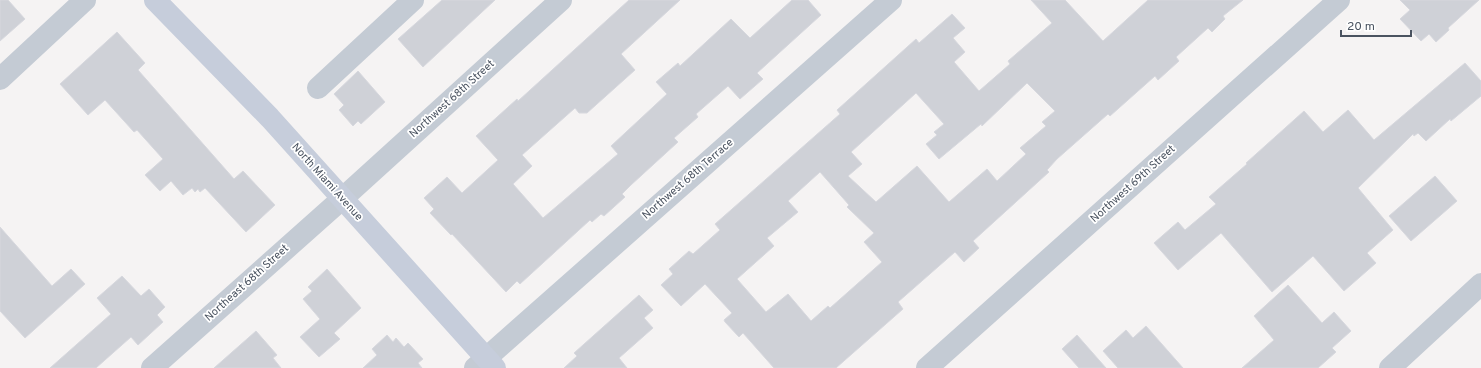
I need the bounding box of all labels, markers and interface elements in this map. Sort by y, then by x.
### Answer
scale bar [1341,12,1411,38]
text: 20 m [1347,19,1375,35]
street label: Northwest 68th Street [407,57,497,141]
street label: Northwest 68th Terrace [640,136,737,222]
street label: North Miami Avenue [288,140,366,224]
street label: Northwest 69th Street [1088,142,1178,226]
street label: Northeast 68th Street [202,242,292,324]

